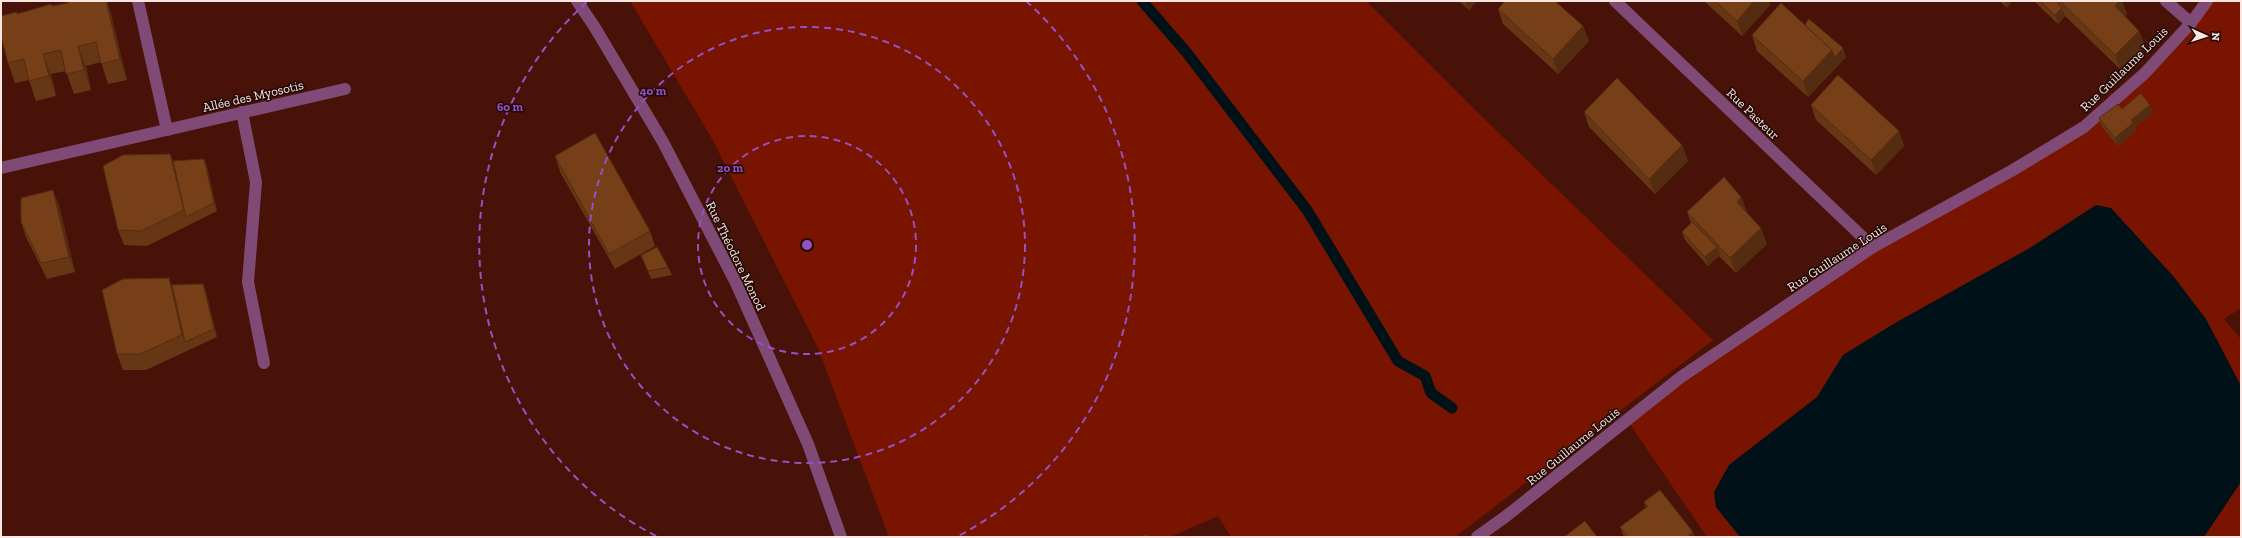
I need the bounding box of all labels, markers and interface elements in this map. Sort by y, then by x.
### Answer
north arrow [2186,16,2226,56]
street label: Rue Guillaume Louis [2077,23,2171,114]
text: N [2209,32,2222,42]
street label: Allée des Myosotis [201,77,305,115]
text: 40 m [640,84,667,98]
street label: Rue Pasteur [1724,85,1782,143]
text: 60 m [497,100,524,114]
text: 20 m [717,161,744,175]
street label: Rue Théodore Monod [703,199,769,313]
street label: Rue Guillaume Louis [1785,219,1890,295]
centre of rings [800,238,814,252]
street label: Rue Guillaume Louis [1523,404,1623,488]

